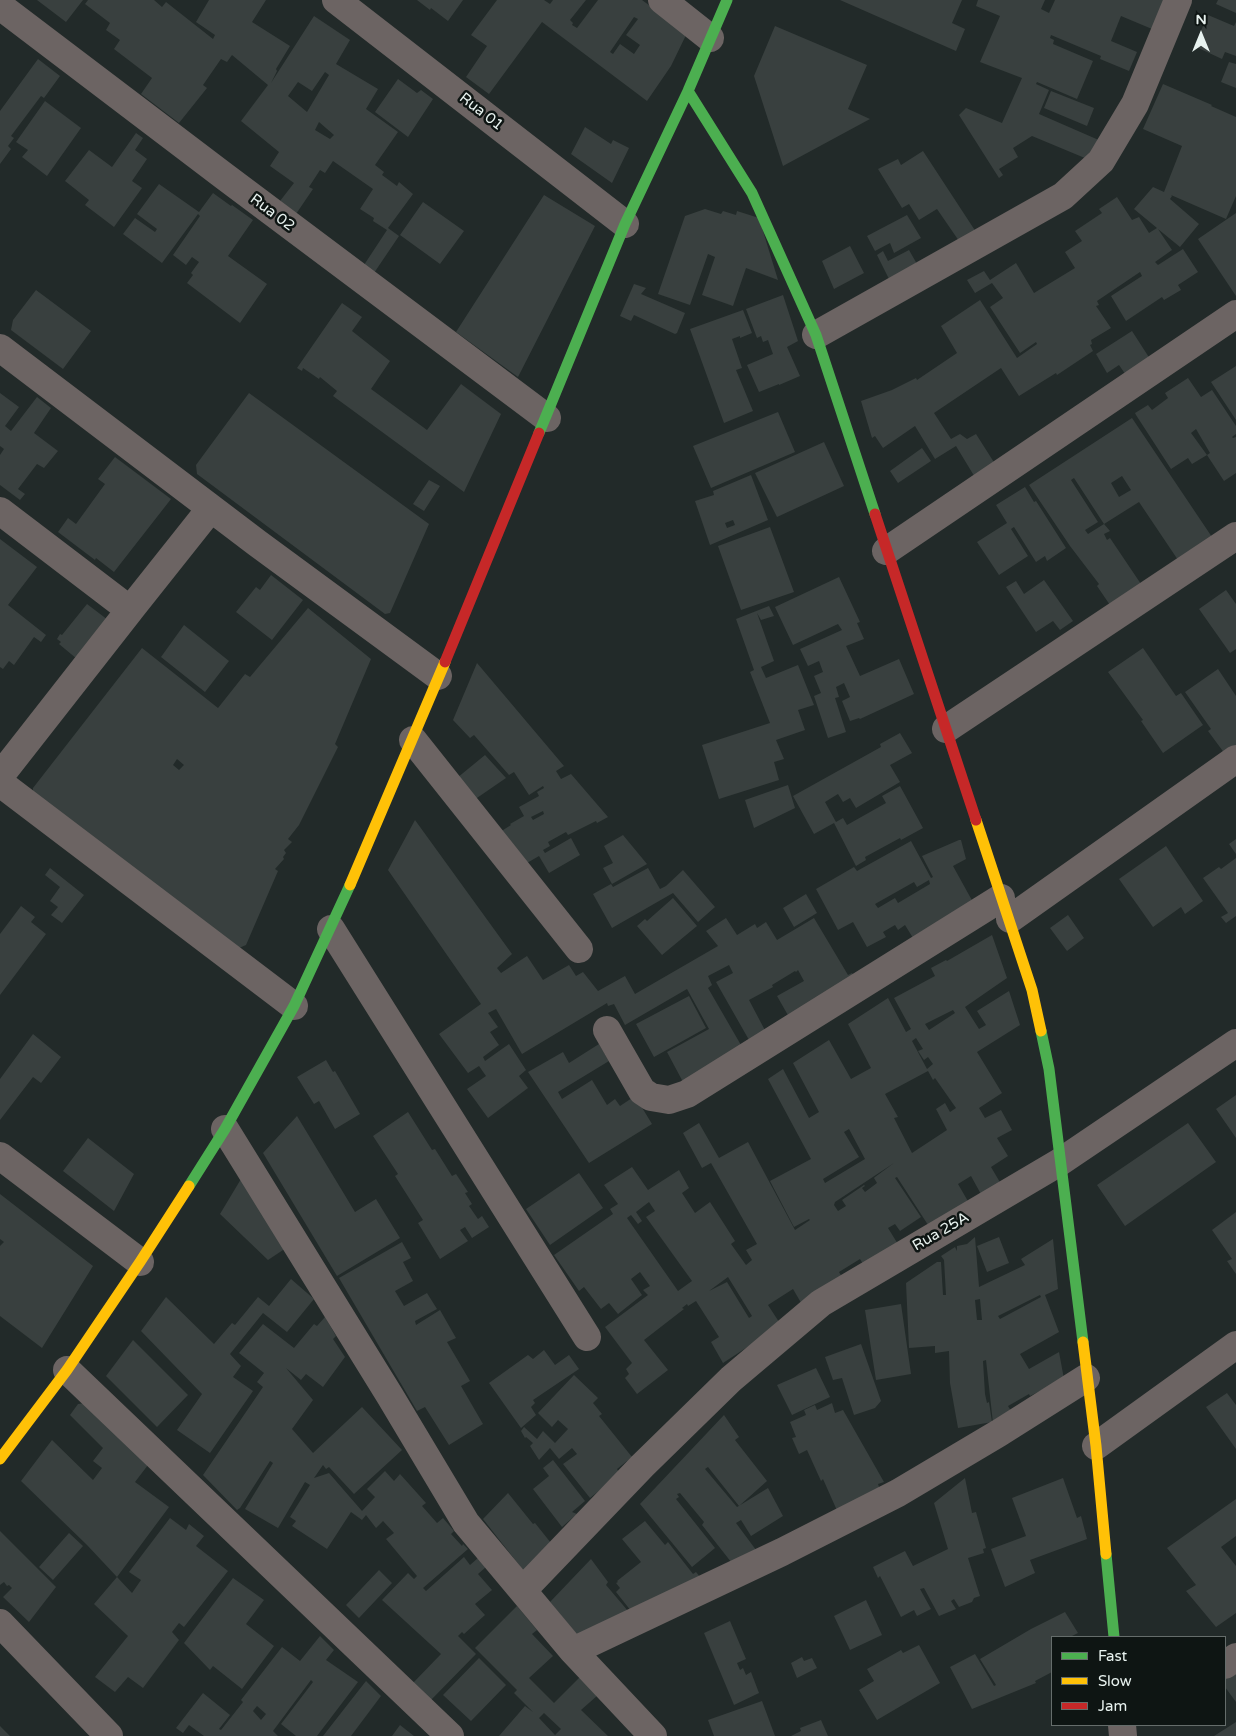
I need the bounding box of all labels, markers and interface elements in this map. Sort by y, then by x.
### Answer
north arrow [1176,10,1226,60]
text: N [1195,11,1207,28]
street label: Rua 01 [455,89,507,135]
street label: Rua 02 [246,190,298,236]
street label: Rua 25A [910,1209,972,1255]
legend [1051,1636,1226,1726]
text: Fast [1098,1647,1127,1665]
text: Slow [1098,1672,1132,1690]
text: Jam [1098,1697,1127,1715]

